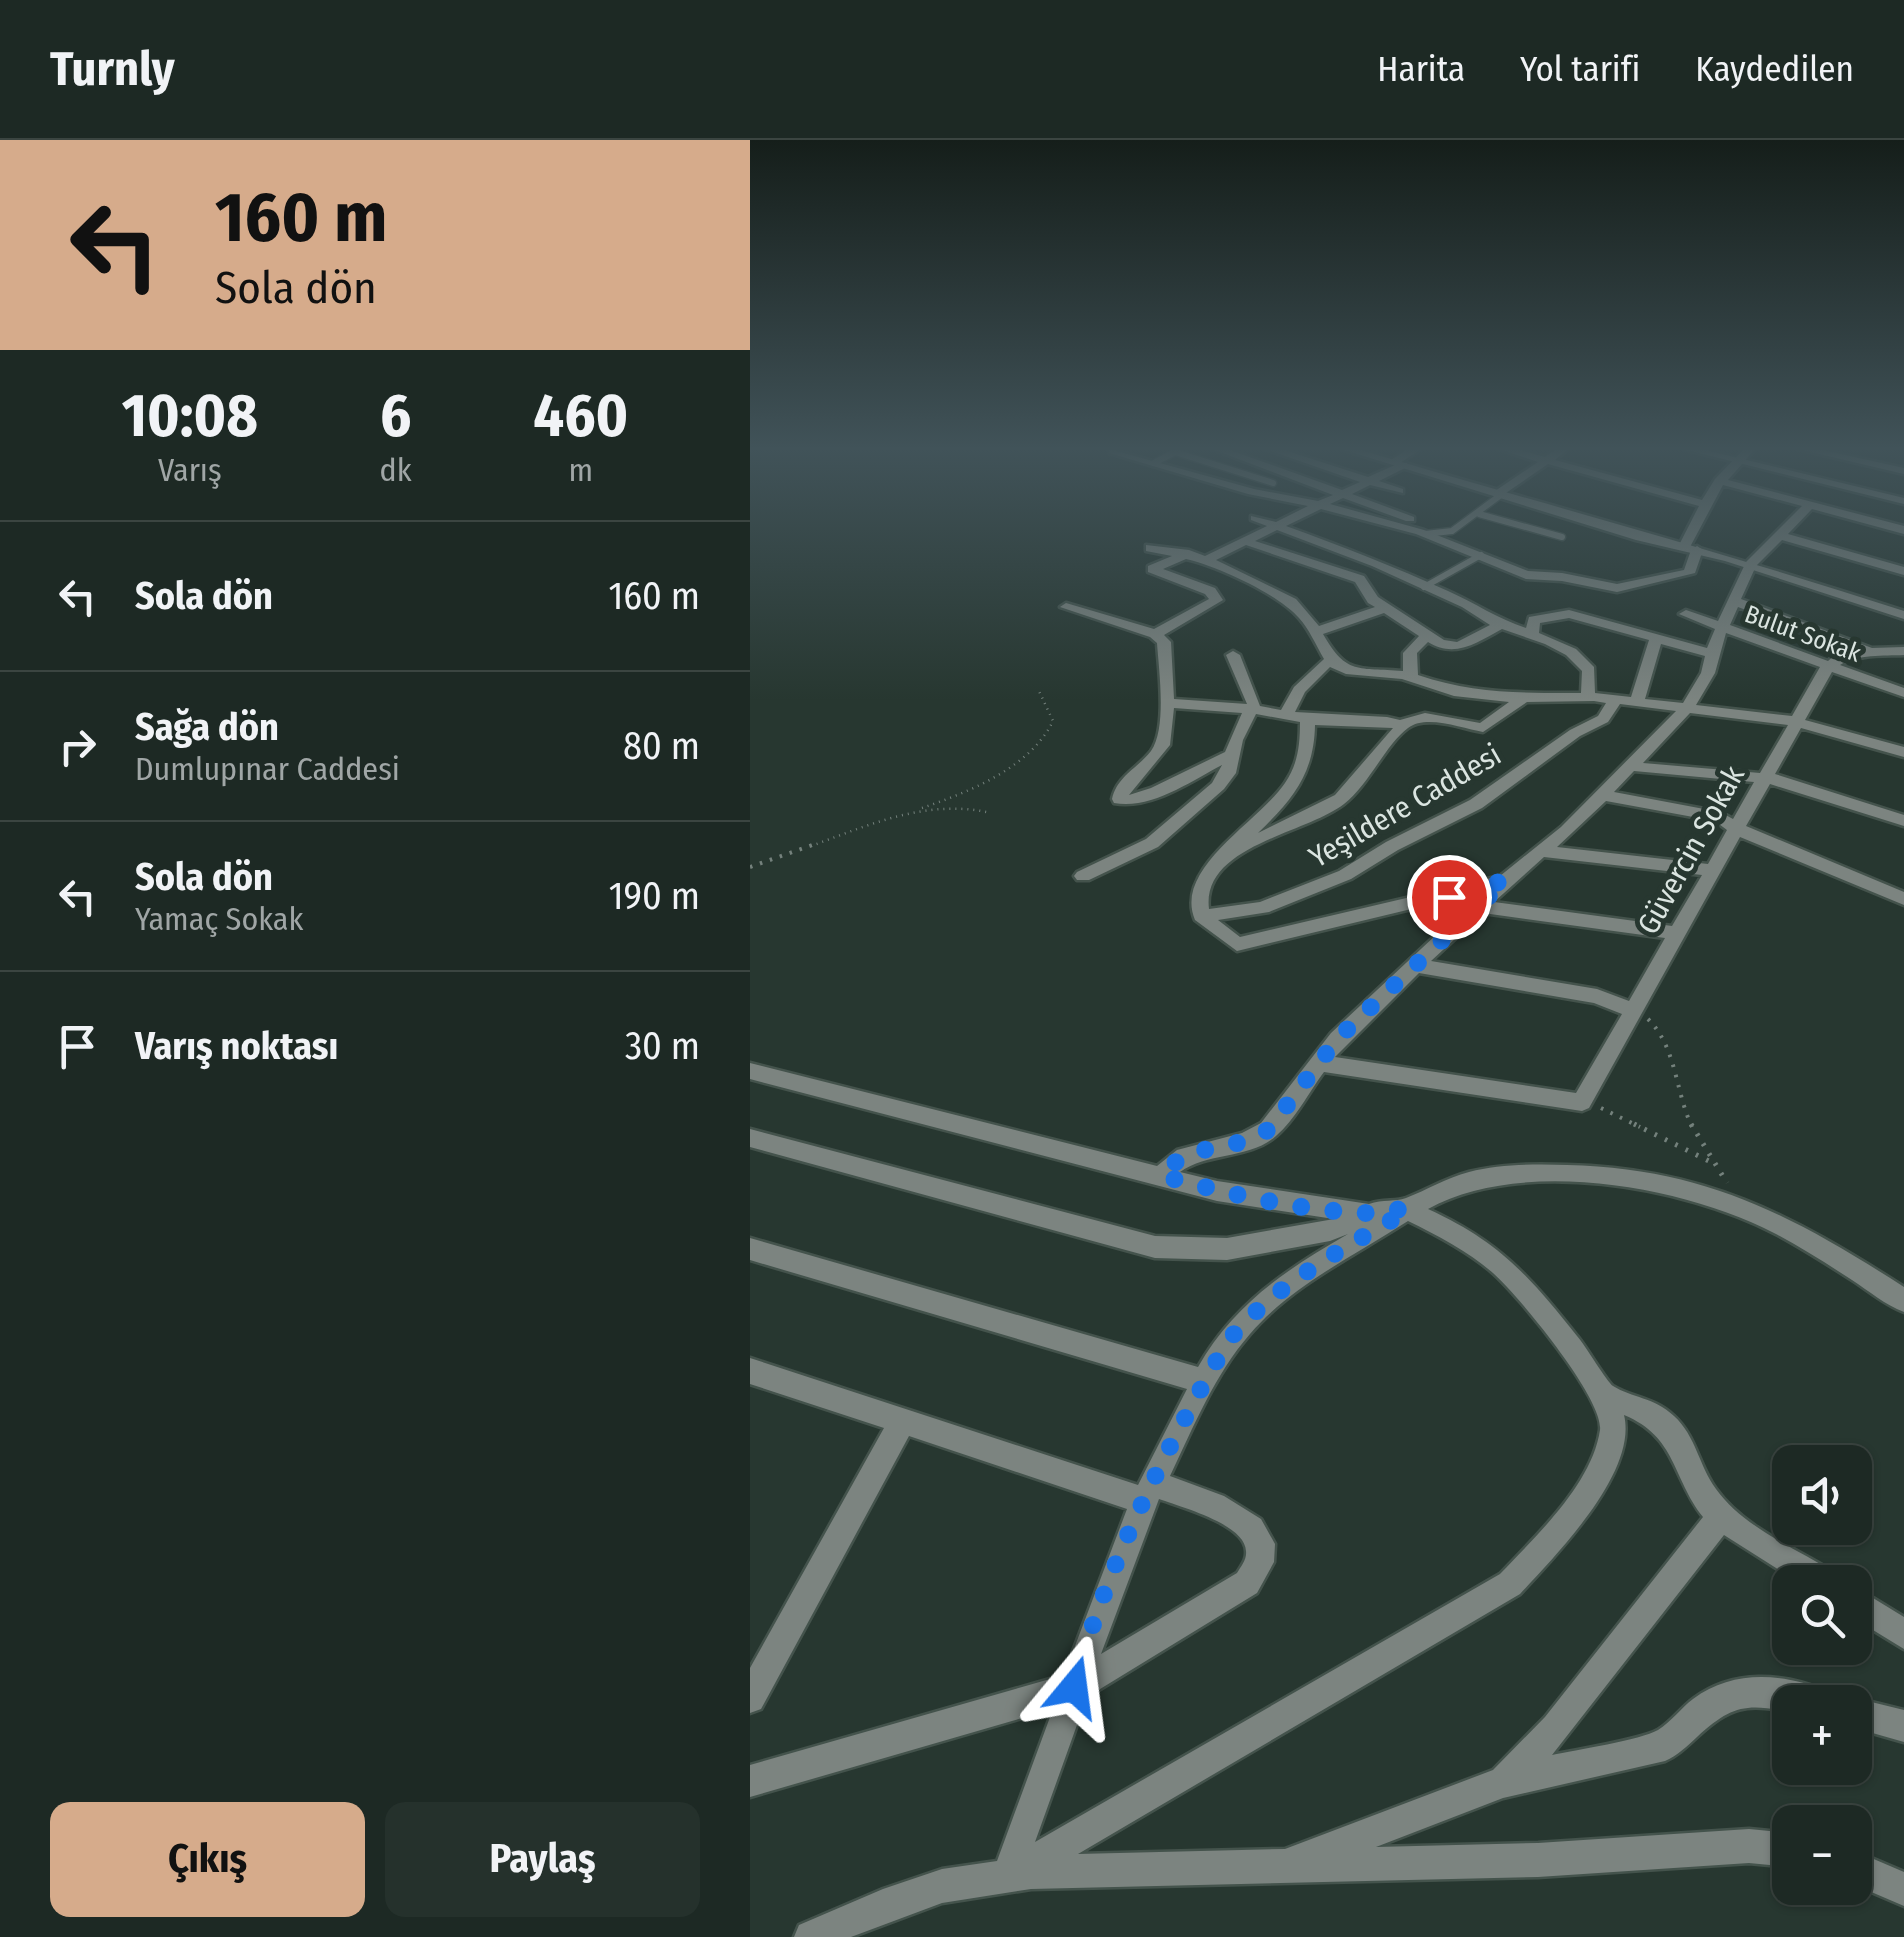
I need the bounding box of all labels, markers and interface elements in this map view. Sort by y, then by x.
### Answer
text: Turnly [50,40,175,98]
text: Harita [1377,48,1465,90]
text: Yol tarifi [1520,48,1640,90]
text: Kaydedilen [1695,48,1854,90]
text: 160 m [215,176,387,260]
icon: left [50,180,180,310]
text: Sola dön [215,261,377,315]
text: 10:08 [122,380,258,452]
text: 6 [380,380,411,452]
text: 460 [533,380,628,452]
text: Varış [158,451,222,489]
text: dk [380,451,412,489]
text: m [569,451,593,489]
icon: left [50,569,105,624]
text: Sola dön [135,573,273,619]
text: 160 m [608,573,700,619]
street label: Bulut Sokak [1741,599,1865,669]
text: Sağa dön [135,704,279,750]
icon: right [50,719,105,774]
text: 80 m [623,723,700,769]
street label: Yeşildere Caddesi [1303,737,1507,875]
text: Dumlupınar Caddesi [135,750,400,788]
street label: Güvercin Sokak [1630,760,1752,940]
text: Sola dön [135,854,273,900]
pin [1407,855,1492,940]
icon: left [50,869,105,924]
icon: arrive [1422,870,1477,925]
text: 190 m [609,873,700,919]
text: Yamaç Sokak [135,900,303,938]
icon: arrive [50,1019,105,1074]
text: Varış noktası [135,1023,338,1069]
text: 30 m [625,1023,700,1069]
map controls [1772,1445,1872,1905]
button: sound [1772,1445,1872,1545]
button: search [1772,1565,1872,1665]
position arrow [1022,1635,1126,1739]
button: + [1772,1685,1872,1785]
button: Çıkış [50,1802,365,1917]
button: Paylaş [385,1802,700,1917]
button: − [1772,1805,1872,1905]

